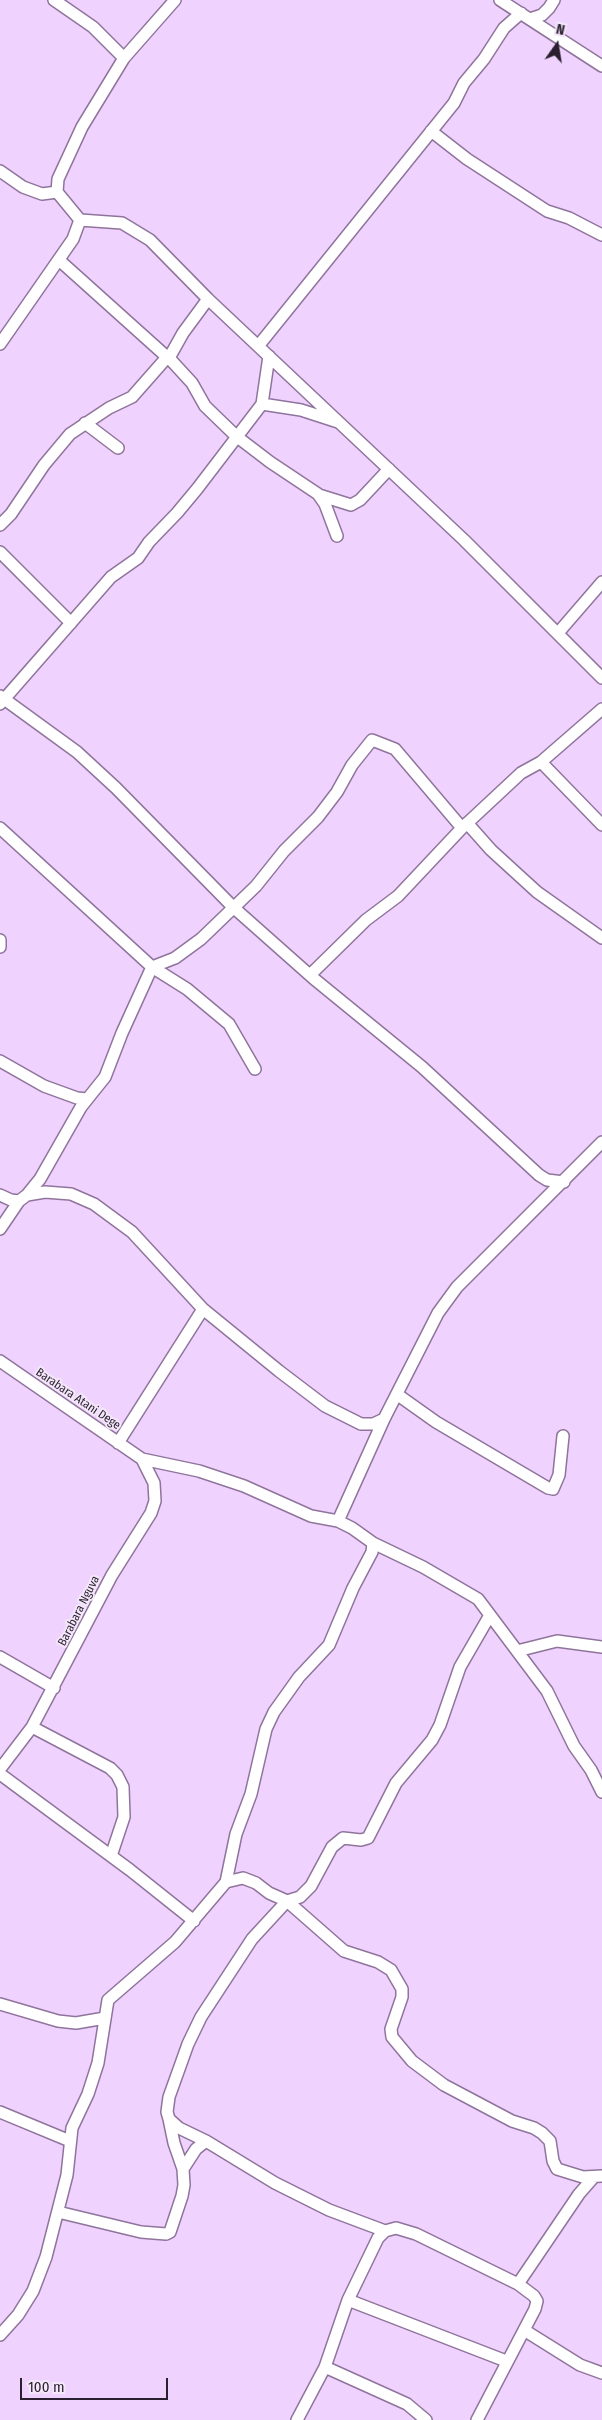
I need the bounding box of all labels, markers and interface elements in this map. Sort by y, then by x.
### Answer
north arrow [532,20,582,70]
text: N [554,21,566,39]
street label: Barabara Atani Dege [33,1365,123,1433]
street label: Barabara Nguva [55,1573,103,1649]
scale bar [22,2368,170,2400]
text: 100 m [28,2378,65,2396]

